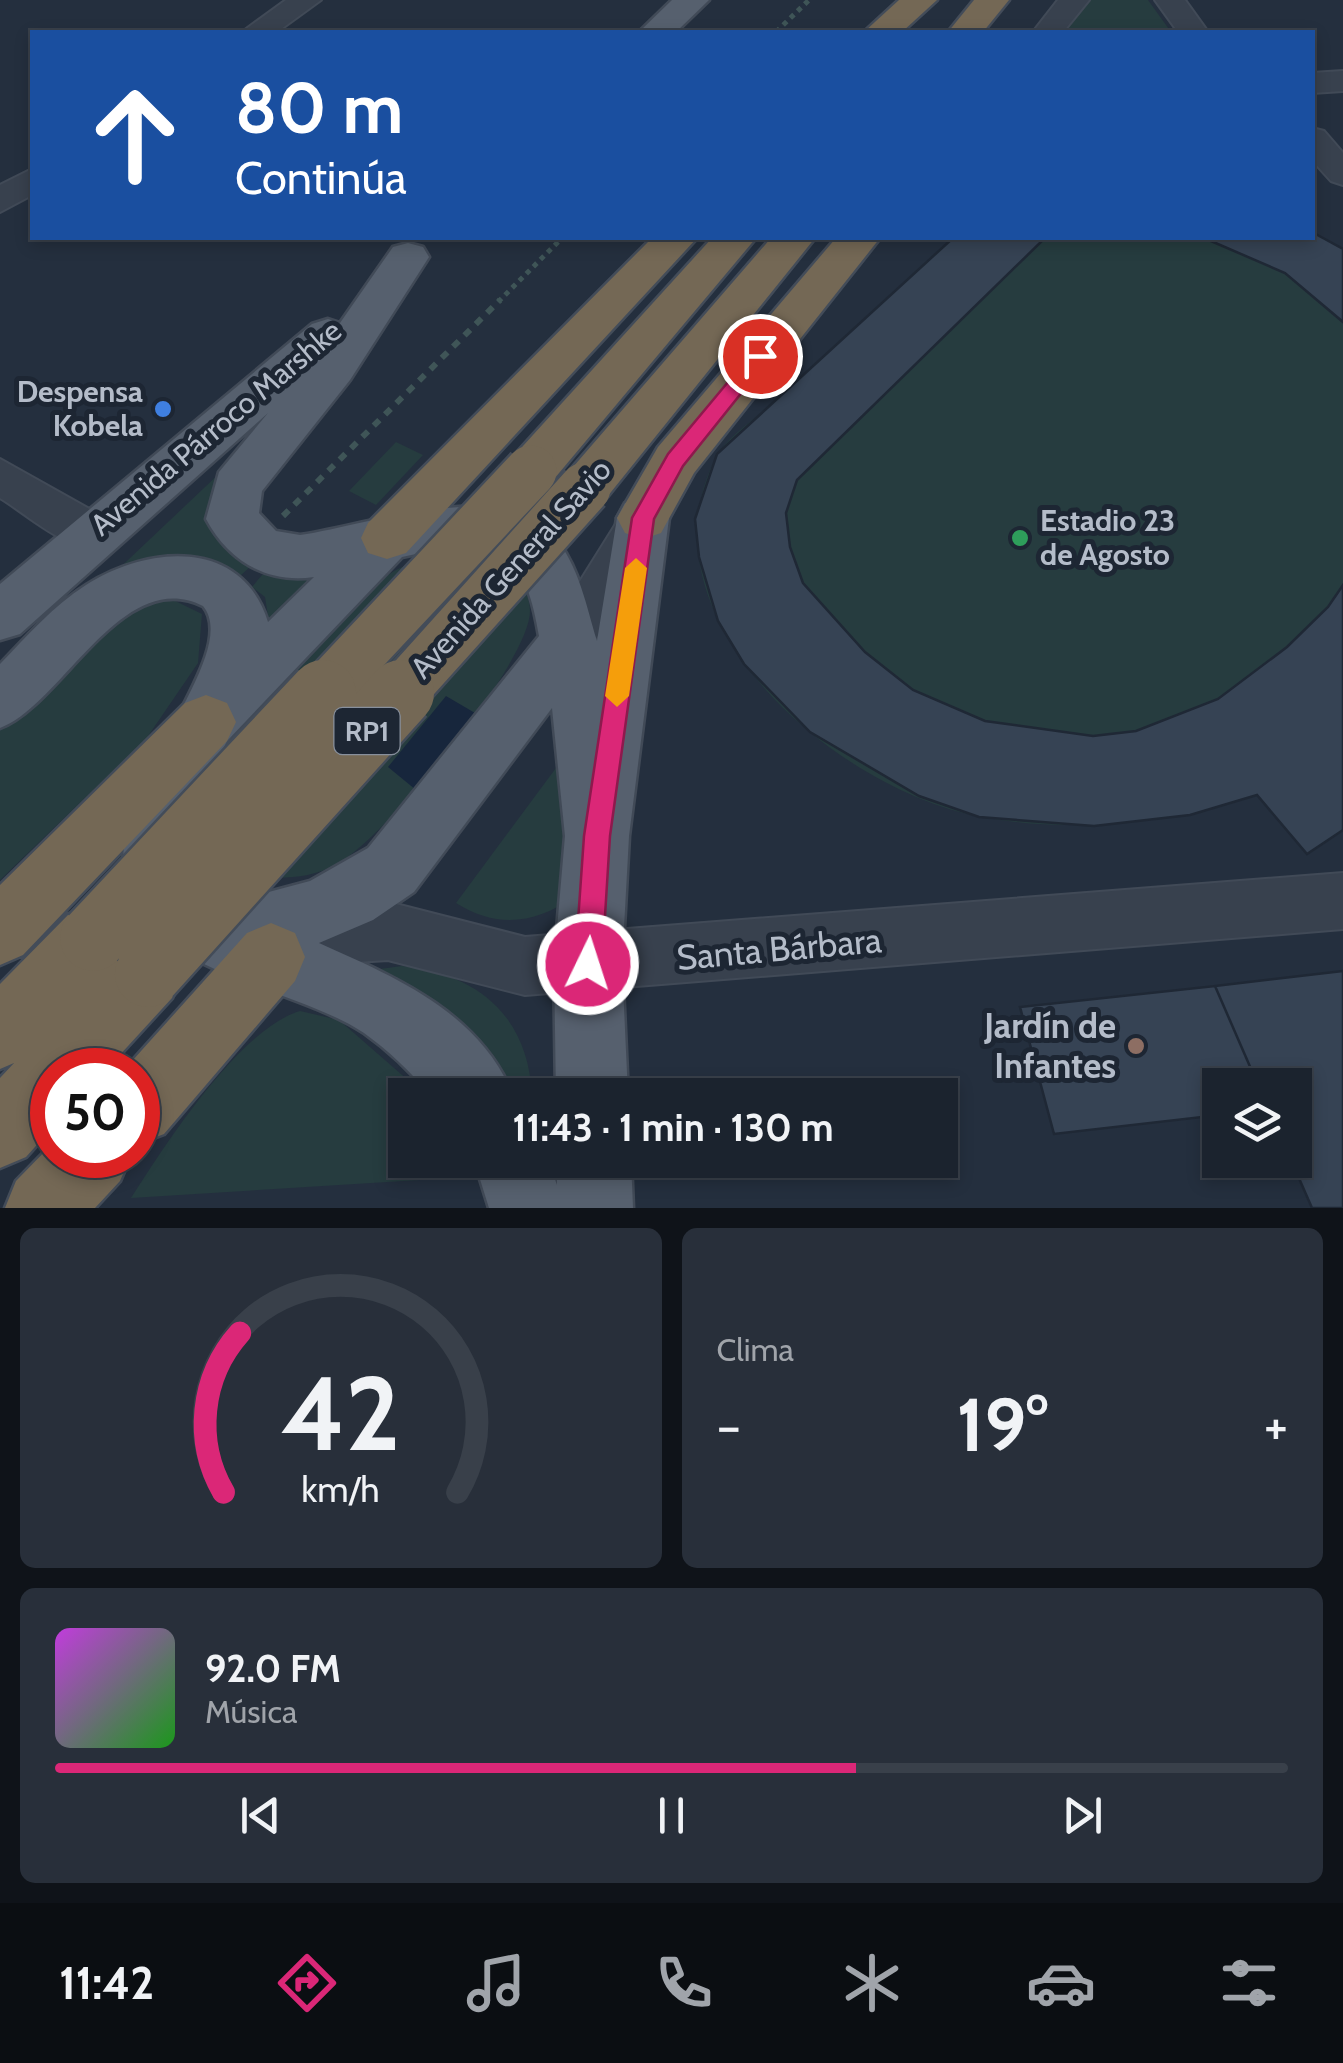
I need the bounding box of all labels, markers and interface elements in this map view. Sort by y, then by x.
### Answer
text: 80 m [235,65,403,151]
icon: ahead [70,70,200,200]
text: Continúa [235,151,407,205]
street label: Avenida Párroco Marshke [83,312,349,543]
pin [718,314,803,399]
icon: arrive [733,329,788,384]
place label: Despensa Kobela [17,373,143,444]
marker: Despensa Kobela [152,398,174,420]
street label: Avenida General Savio [402,451,619,686]
place label: Estadio 23 de Agosto [1040,502,1175,573]
marker: Estadio 23 de Agosto [1009,527,1031,549]
road number: RP1 [334,708,400,754]
position arrow [536,912,640,1016]
street label: Santa Bárbara [675,918,883,979]
place label: Jardín de Infantes [983,1004,1116,1087]
marker: Jardín de Infantes [1125,1035,1147,1057]
speed limit sign: 50 [30,1048,160,1178]
map controls [1202,1068,1312,1178]
button: layers [1202,1068,1312,1178]
text: 11:43 · 1 min · 130 m [513,1104,834,1151]
text: Clima [717,1330,794,1369]
text: 42 [281,1350,401,1476]
text: 19° [957,1379,1048,1470]
text: − [717,1392,741,1459]
text: + [1264,1392,1288,1459]
text: km/h [302,1468,380,1511]
text: 92.0 FM [205,1645,341,1692]
text: Música [205,1692,297,1731]
icon: previous [233,1788,288,1843]
icon: pause [644,1788,699,1843]
icon: next [1055,1788,1110,1843]
icon: directions [272,1948,342,2018]
icon: music [461,1948,531,2018]
icon: phone [649,1948,719,2018]
icon: climate [837,1948,907,2018]
icon: car [1026,1948,1096,2018]
icon: filters [1214,1948,1284,2018]
text: 11:42 [59,1956,154,2010]

